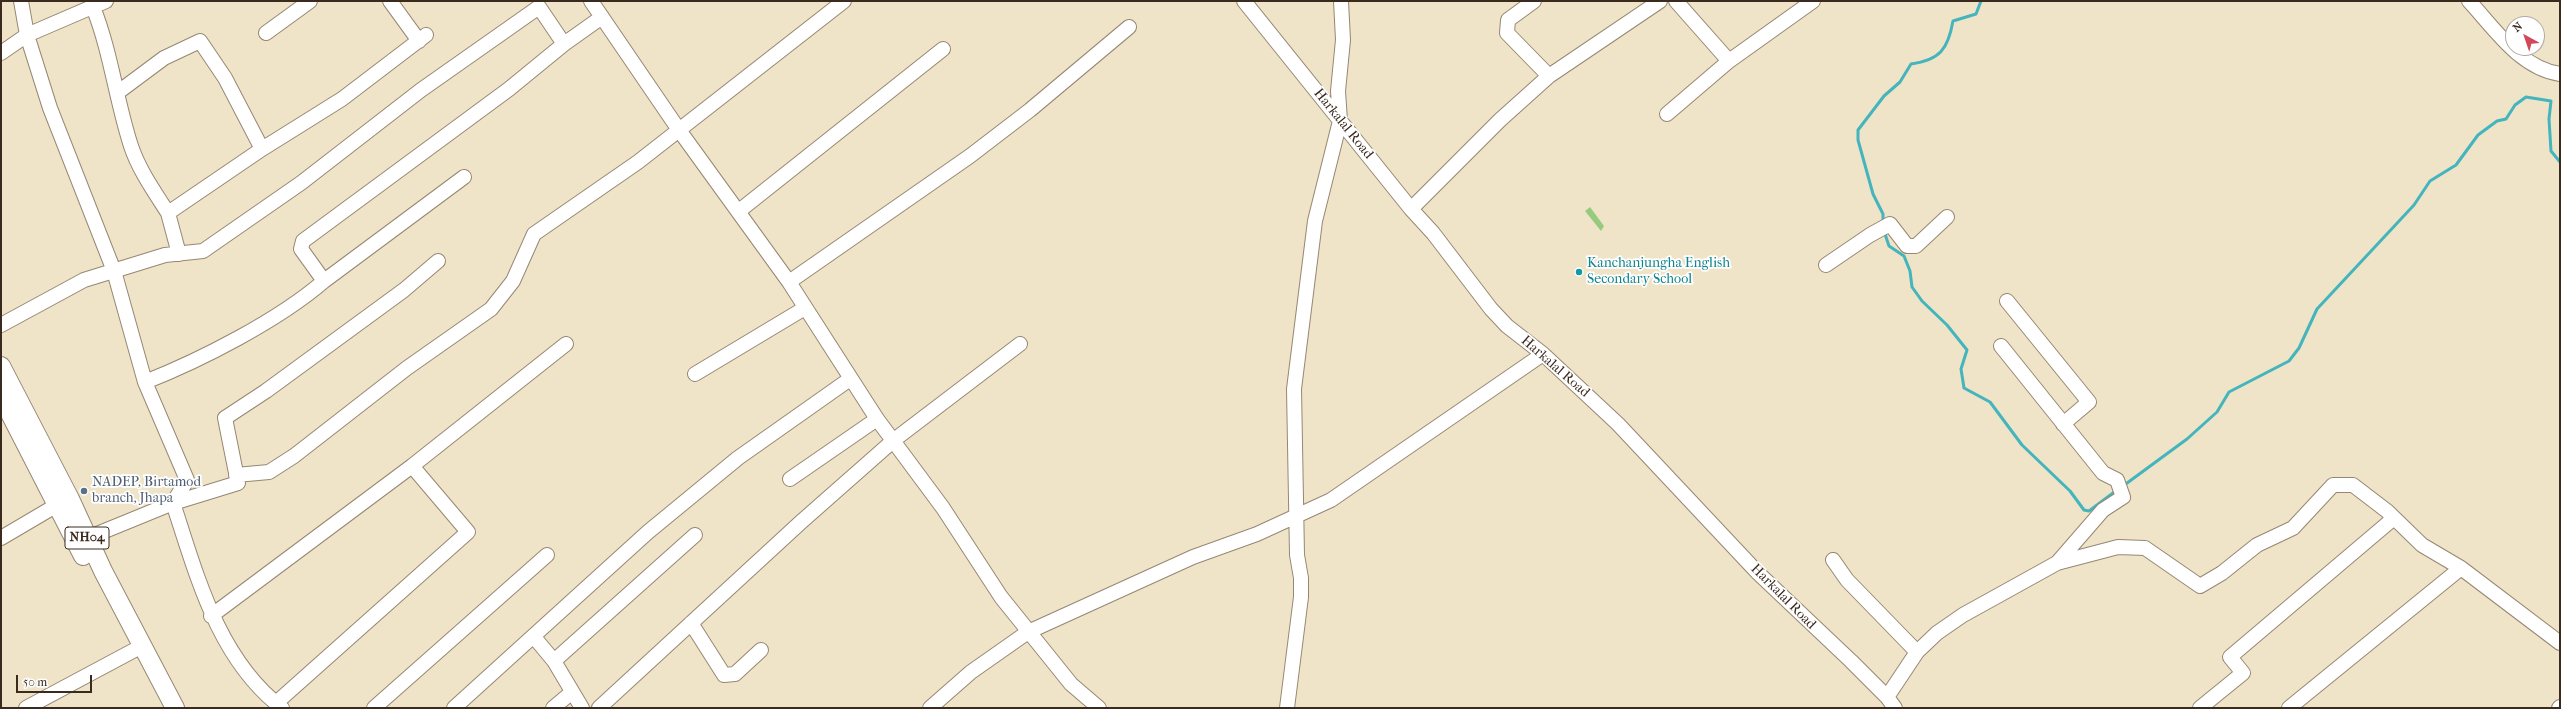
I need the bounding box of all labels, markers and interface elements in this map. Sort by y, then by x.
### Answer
north arrow [2505,16,2545,56]
text: N [2510,20,2525,35]
street label: Harkalal Road [1310,86,1376,162]
place label: Kanchanjungha English Secondary School [1587,256,1730,288]
marker: Kanchanjungha English Secondary School [1574,267,1584,277]
street label: Harkalal Road [1517,333,1593,401]
place label: NADEP, Birtamod branch, Jhapa [92,475,201,508]
marker: NADEP, Birtamod branch, Jhapa [79,486,89,496]
road number: NH04 [65,527,109,549]
street label: Harkalal Road [1747,561,1819,633]
scale bar [18,667,94,693]
text: 50 m [23,675,47,689]

